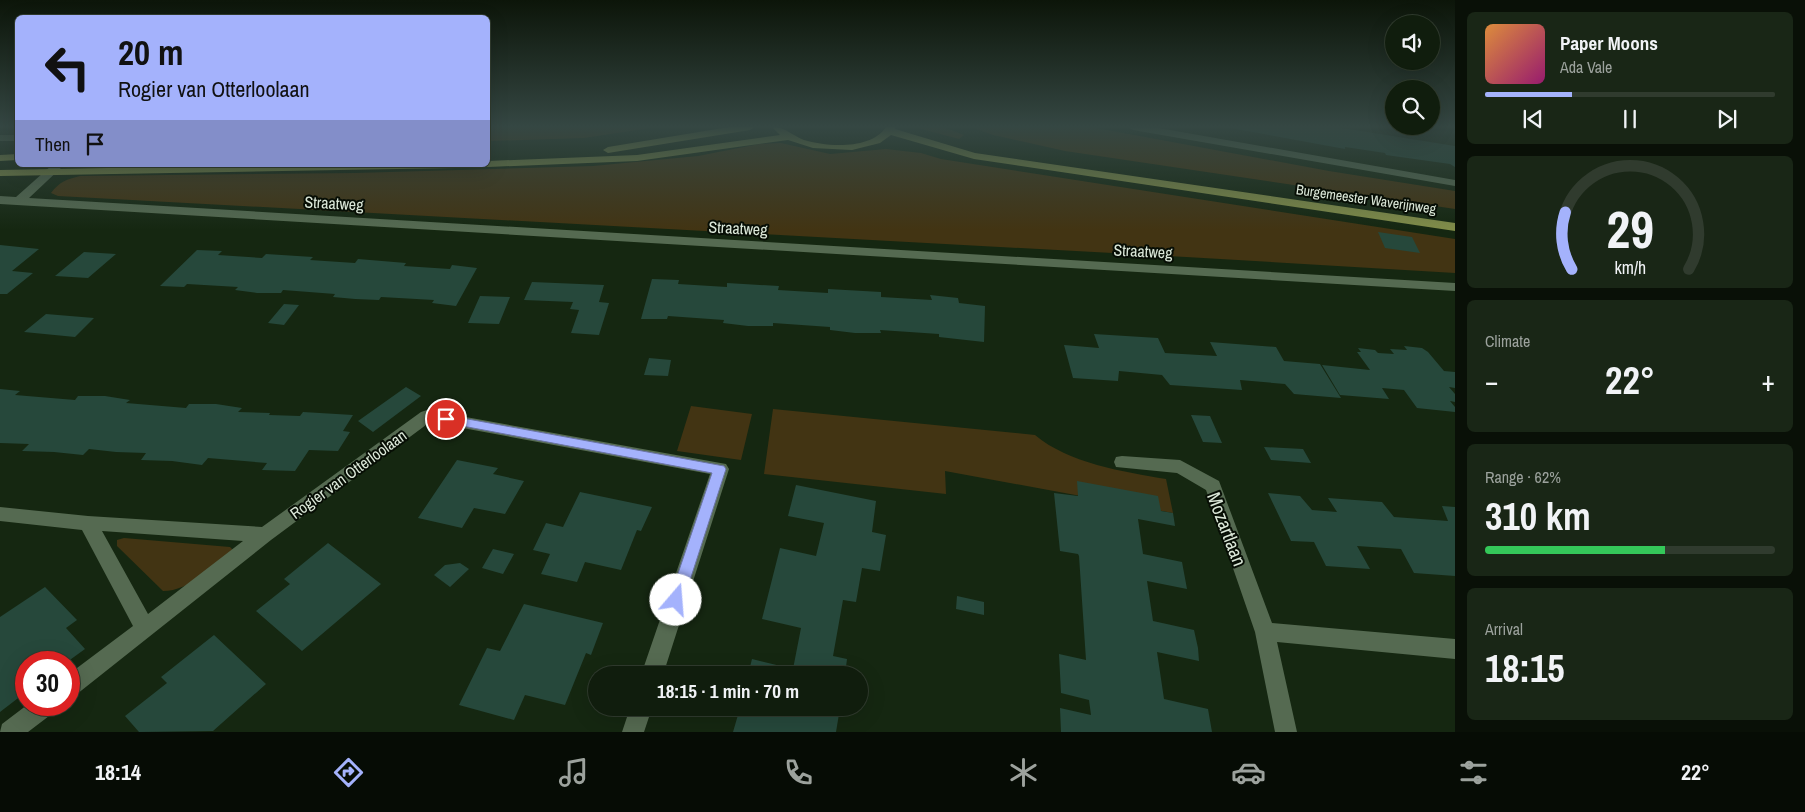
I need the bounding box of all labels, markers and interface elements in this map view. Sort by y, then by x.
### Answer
map controls [1385,15,1440,135]
button: sound [1385,15,1440,70]
text: 20 m [118,29,183,76]
text: Paper Moons [1560,30,1658,56]
icon: left [35,35,100,100]
text: Ada Vale [1560,56,1612,78]
text: Rogier van Otterloolaan [118,74,310,104]
button: search [1385,80,1440,135]
icon: previous [1519,105,1547,133]
icon: pause [1616,105,1644,133]
icon: next [1713,105,1741,133]
icon: arrive [81,130,109,158]
text: Then [35,131,71,157]
street label: Burgemeester Waverijnweg [1295,180,1438,218]
street label: Straatweg [304,190,365,216]
text: 29 [1606,194,1654,264]
street label: Straatweg [708,215,769,241]
street label: Straatweg [1113,238,1174,264]
text: km/h [1614,256,1646,280]
text: Climate [1485,330,1530,352]
text: 22° [1605,355,1655,406]
text: − [1485,362,1498,400]
text: + [1762,362,1775,400]
pin [425,398,467,440]
icon: arrive [432,405,460,433]
street label: Rogier van Otterloolaan [285,424,411,524]
text: Range · 62% [1485,466,1561,488]
street label: Mozartlaan [1201,488,1253,570]
text: 310 km [1485,491,1591,542]
position arrow [649,573,701,625]
text: Arrival [1485,618,1523,640]
text: 18:15 [1485,643,1565,694]
speed limit sign: 30 [15,651,80,716]
text: 18:15 · 1 min · 70 m [657,678,799,704]
icon: directions [331,755,366,790]
icon: music [556,755,591,790]
icon: phone [781,755,816,790]
icon: climate [1006,755,1041,790]
icon: car [1231,755,1266,790]
icon: filters [1456,755,1491,790]
text: 18:14 [95,757,141,787]
text: 22° [1681,757,1710,787]

